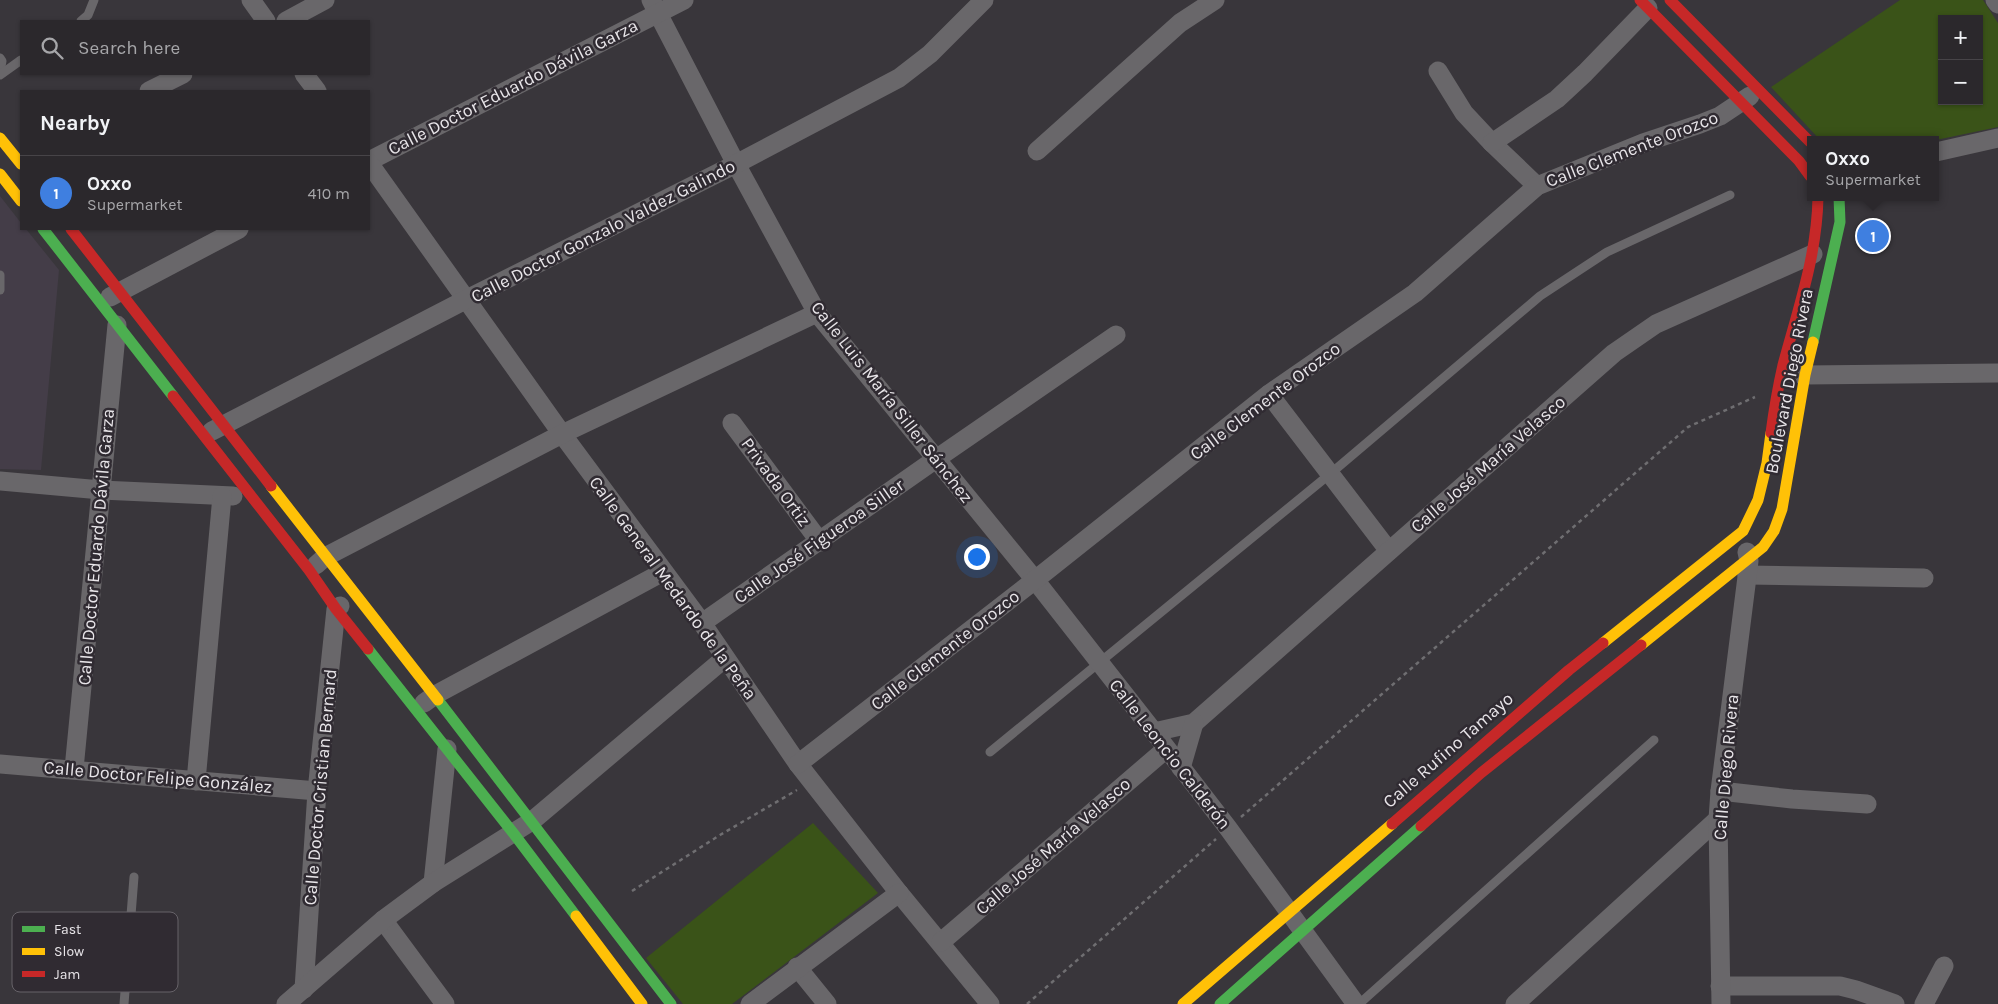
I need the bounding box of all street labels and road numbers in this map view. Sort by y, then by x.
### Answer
street label: Calle Doctor Eduardo Dávila Garza [384,14,642,160]
street label: Calle Clemente Orozco [1543,106,1721,192]
street label: Calle Doctor Gonzalo Valdez Galindo [467,155,739,307]
street label: Boulevard Diego Rivera [1760,286,1818,476]
street label: Calle Luis María Siller Sánchez [806,297,978,507]
street label: Calle Clemente Orozco [1185,337,1345,465]
street label: Calle José María Velasco [1406,391,1570,537]
street label: Calle Doctor Eduardo Dávila Garza [73,408,119,686]
street label: Privada Ortiz [736,433,816,531]
street label: Calle General Medardo de la Peña [584,472,762,704]
street label: Calle José Figueroa Siller [730,474,909,608]
street label: Calle Clemente Orozco [866,585,1024,715]
street label: Calle Doctor Cristian Bernard [299,668,341,906]
street label: Calle Leoncio Calderón [1104,674,1236,834]
street label: Calle Rufino Tamayo [1378,687,1518,813]
street label: Calle Diego Rivera [1709,693,1743,841]
street label: Calle Doctor Felipe González [43,756,273,798]
street label: Calle José María Velasco [971,773,1135,919]

